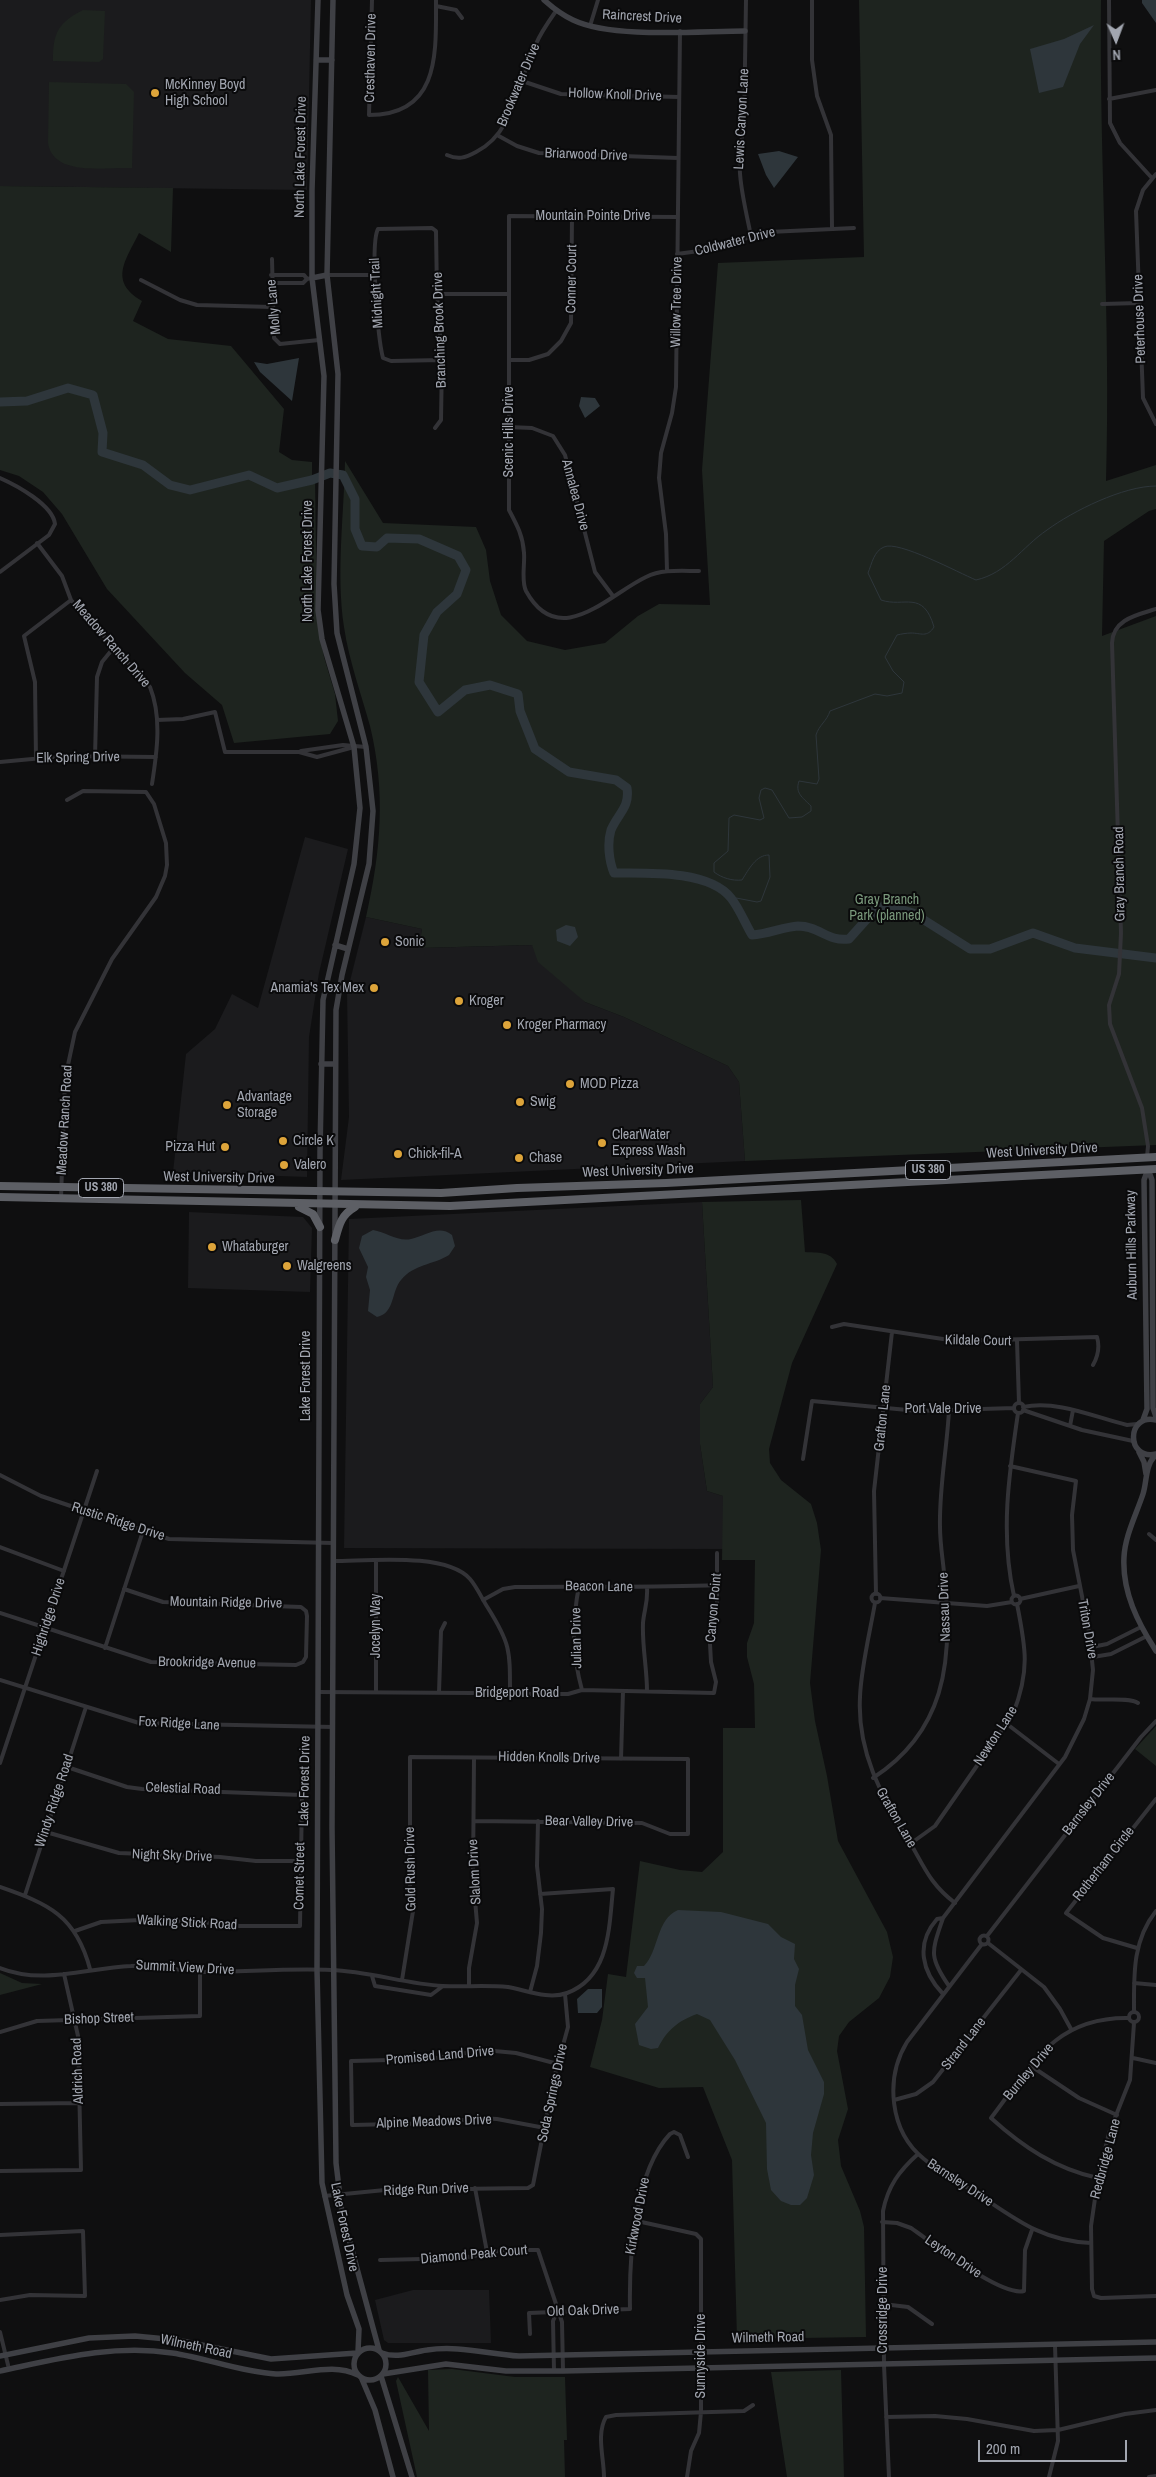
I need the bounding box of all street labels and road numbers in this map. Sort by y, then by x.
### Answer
street label: Raincrest Drive [602,7,682,27]
street label: Cresthaven Drive [362,13,380,103]
street label: Brookwater Drive [494,41,544,129]
street label: Lewis Canyon Lane [731,68,753,170]
street label: Hollow Knoll Drive [568,85,662,105]
street label: North Lake Forest Drive [292,96,310,218]
street label: Briarwood Drive [544,145,628,165]
street label: Mountain Pointe Drive [536,208,650,224]
street label: Coldwater Drive [693,224,777,260]
street label: Conner Court [563,244,581,314]
street label: Willow Tree Drive [668,256,686,348]
street label: Midnight Trail [367,257,387,329]
street label: Branching Brook Drive [430,272,450,388]
street label: Peterhouse Drive [1130,274,1150,364]
street label: Molly Lane [263,279,285,335]
street label: Scenic Hills Drive [501,386,517,478]
street label: Annalea Drive [557,458,593,532]
street label: North Lake Forest Drive [300,500,316,622]
street label: Meadow Ranch Drive [68,597,154,691]
street label: Elk Spring Drive [36,749,120,767]
street label: Gray Branch Road [1111,826,1129,922]
street label: Meadow Ranch Road [54,1064,76,1176]
street label: West University Drive [986,1140,1098,1162]
road number: US 380 [906,1160,950,1180]
street label: West University Drive [582,1161,694,1181]
street label: West University Drive [163,1169,275,1187]
road number: US 380 [78,1178,124,1198]
street label: Auburn Hills Parkway [1123,1190,1141,1300]
street label: Lake Forest Drive [298,1331,314,1421]
street label: Kildale Court [945,1332,1011,1350]
street label: Grafton Lane [871,1384,895,1452]
street label: Port Vale Drive [905,1401,981,1417]
street label: Rustic Ridge Drive [69,1499,167,1545]
street label: Nassau Drive [935,1572,955,1642]
street label: Canyon Point [703,1573,725,1643]
street label: Highridge Drive [28,1576,70,1658]
street label: Beacon Lane [565,1578,633,1596]
street label: Mountain Ridge Drive [170,1594,282,1612]
street label: Jocelyn Way [368,1594,384,1658]
street label: Triton Drive [1074,1598,1100,1660]
street label: Julian Drive [568,1607,586,1669]
street label: Brookridge Avenue [158,1654,256,1672]
street label: Bridgeport Road [475,1685,559,1701]
street label: Newton Lane [971,1703,1021,1769]
street label: Fox Ridge Lane [138,1713,220,1735]
street label: Lake Forest Drive [296,1736,314,1826]
street label: Hidden Knolls Drive [498,1749,600,1767]
street label: Windy Ridge Road [32,1752,78,1850]
street label: Barnsley Drive [1059,1769,1119,1839]
street label: Celestial Road [145,1779,221,1799]
street label: Grafton Lane [872,1785,920,1851]
street label: Bear Valley Drive [545,1813,633,1831]
street label: Rotherham Circle [1070,1823,1138,1905]
street label: Gold Rush Drive [402,1826,420,1912]
street label: Slalom Drive [465,1839,485,1905]
street label: Comet Street [291,1842,309,1910]
street label: Night Sky Drive [132,1846,212,1866]
street label: Walking Stick Road [136,1912,238,1934]
street label: Summit View Drive [135,1957,235,1979]
street label: Bishop Street [64,2009,134,2029]
street label: Strand Lane [938,2014,990,2074]
street label: Aldrich Road [68,2038,88,2104]
street label: Burnley Drive [1000,2040,1058,2104]
street label: Soda Springs Drive [534,2042,572,2144]
street label: Promised Land Drive [385,2043,495,2069]
street label: Alpine Meadows Drive [376,2112,492,2132]
street label: Redbridge Lane [1087,2117,1125,2201]
street label: Barnsley Drive [924,2155,996,2211]
street label: Kirkwood Drive [622,2176,654,2256]
street label: Ridge Run Drive [383,2180,469,2200]
street label: Lake Forest Drive [326,2181,362,2273]
street label: Leyton Drive [921,2232,985,2282]
street label: Diamond Peak Court [420,2242,528,2268]
street label: Crossridge Drive [875,2267,891,2353]
street label: Old Oak Drive [546,2301,620,2321]
street label: Sunnyside Drive [693,2314,709,2398]
street label: Wilmeth Road [731,2329,805,2347]
street label: Wilmeth Road [159,2331,233,2363]

